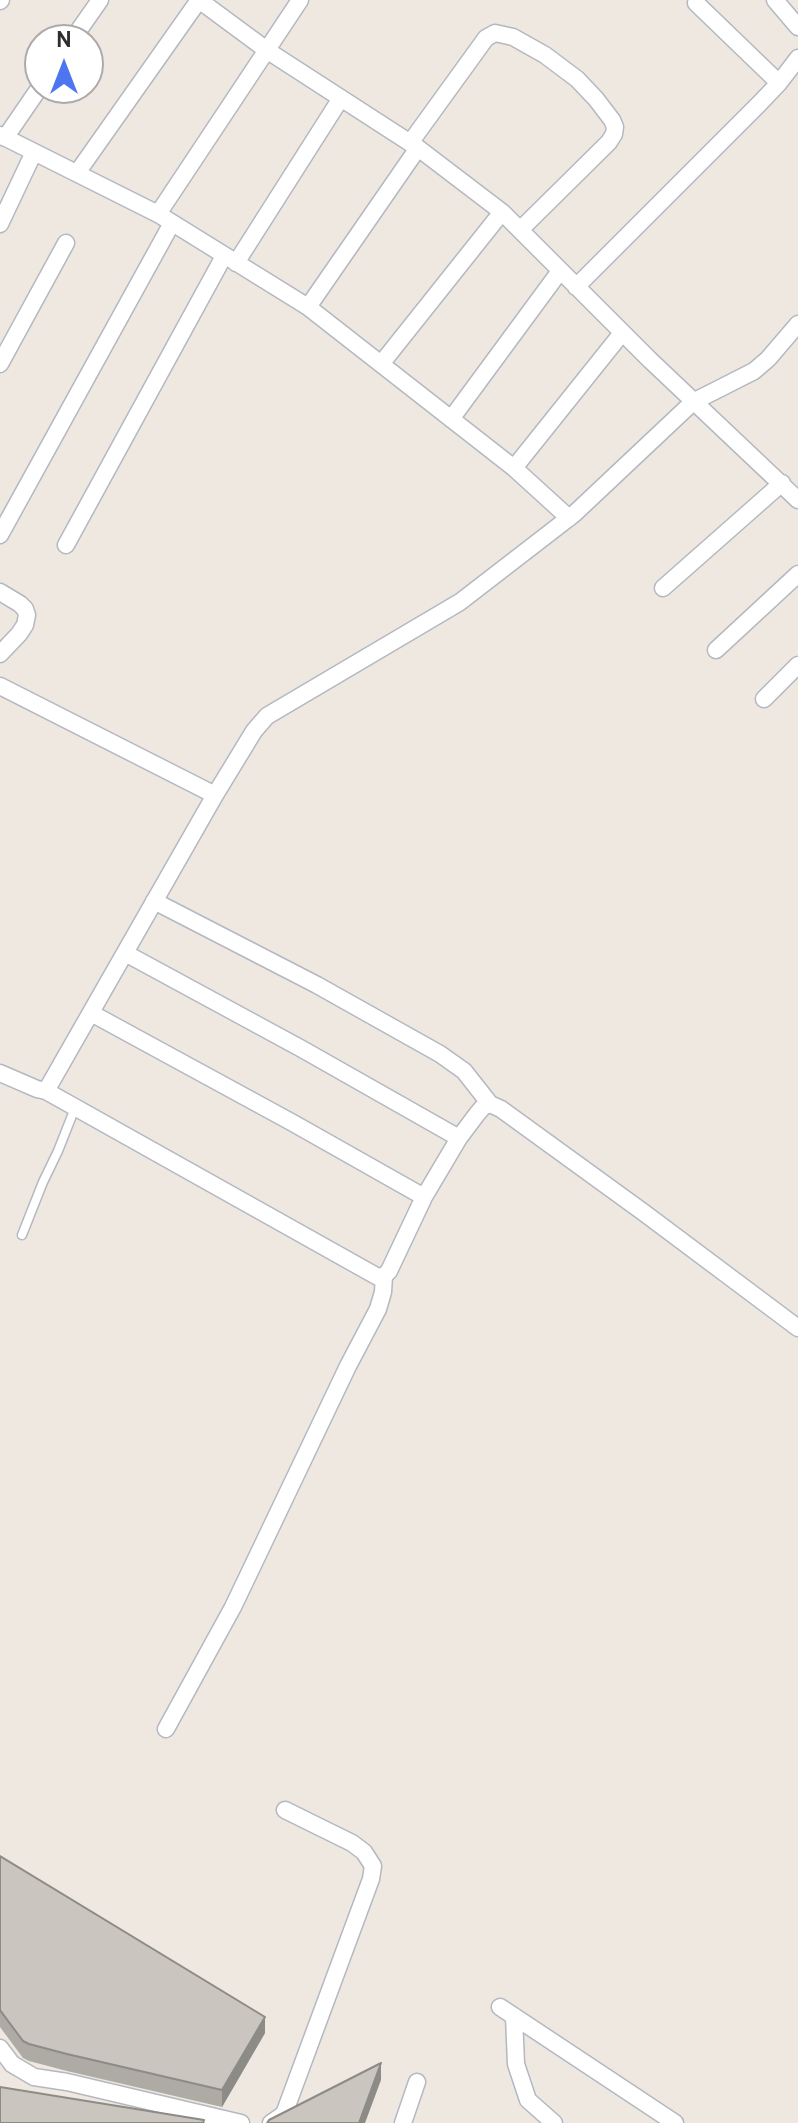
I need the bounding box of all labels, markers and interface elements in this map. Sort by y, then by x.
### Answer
north arrow [24,24,104,104]
text: N [56,28,72,55]

